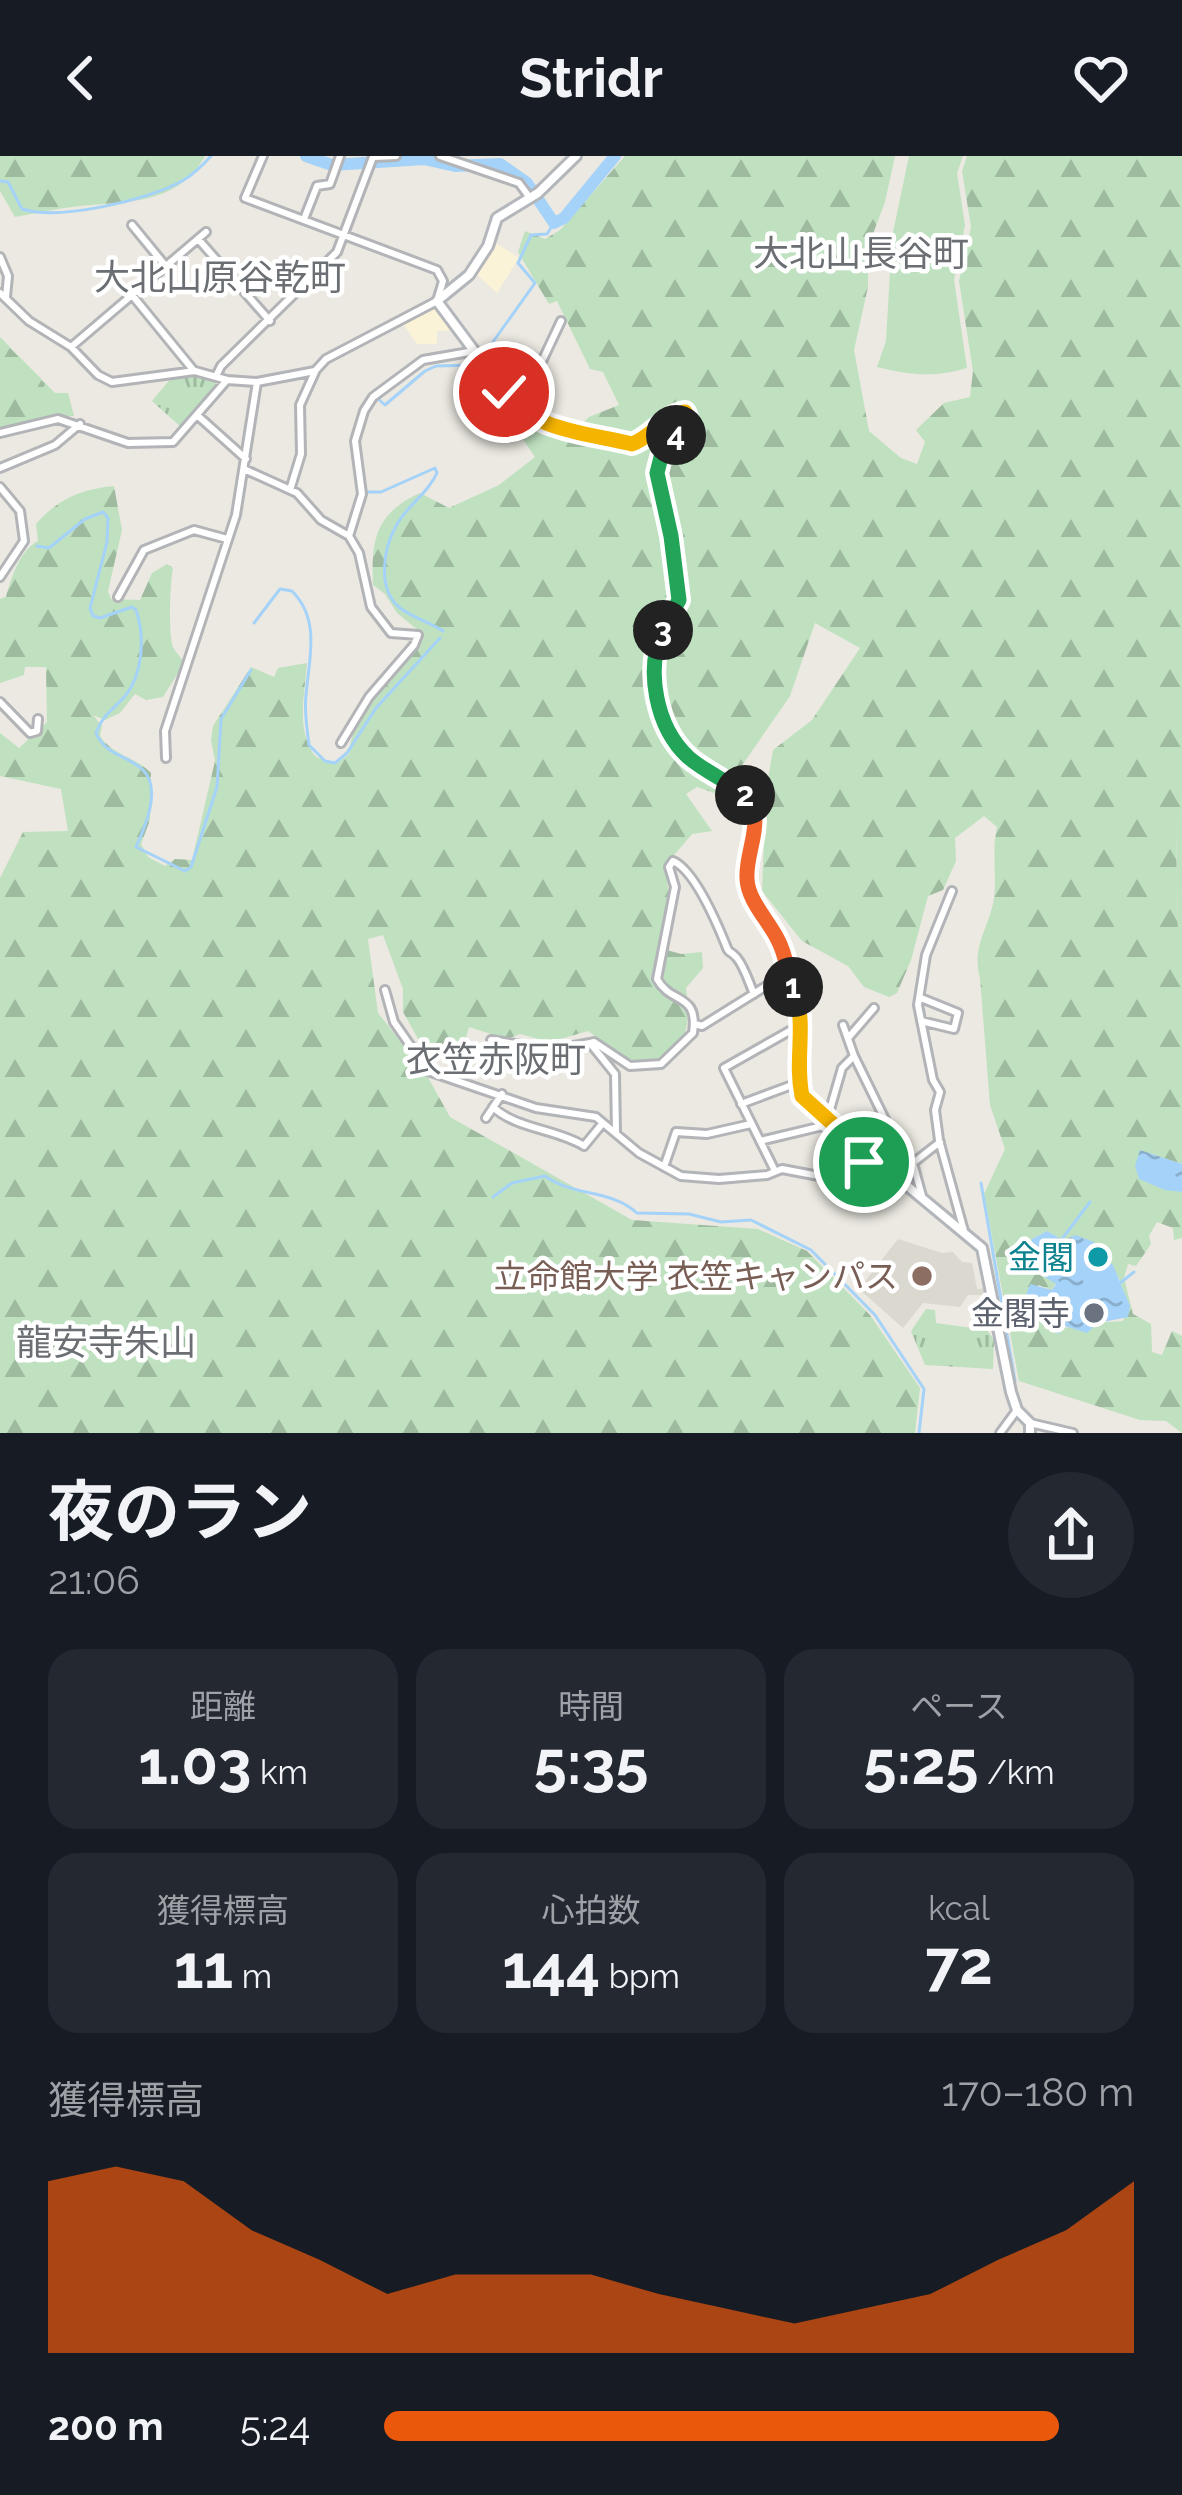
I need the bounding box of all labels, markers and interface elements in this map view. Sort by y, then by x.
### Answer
icon: back [48,45,114,111]
icon: heart [1068,45,1134,111]
text: Stridr [519,46,663,110]
district label: 大北山長谷町 [753,232,969,274]
district label: 大北山原谷乾町 [94,256,346,298]
pin [453,341,555,443]
icon: check [471,359,537,425]
pin: 4 [646,405,706,465]
text: 4 [667,415,685,454]
pin: 3 [633,600,693,660]
text: 3 [654,610,672,649]
pin: 2 [715,765,775,825]
text: 2 [736,775,754,814]
pin: 1 [763,957,823,1017]
text: 1 [785,967,801,1006]
district label: 衣笠赤阪町 [406,1038,586,1080]
pin [813,1111,915,1213]
icon: arrive [831,1129,897,1195]
place label: 金閣 [1008,1238,1074,1277]
marker: 金閣 [1085,1244,1111,1270]
place label: 立命館大学 衣笠キャンパス [494,1257,898,1296]
marker: 立命館大学 衣笠キャンパス [909,1263,935,1289]
place label: 金閣寺 [971,1294,1070,1333]
marker: 金閣寺 [1081,1300,1107,1326]
district label: 龍安寺朱山 [16,1321,196,1363]
button: share [1008,1472,1134,1598]
text: 夜のラン [48,1473,312,1550]
text: 21:06 [48,1557,140,1603]
text: 距離 [190,1687,256,1726]
text: 時間 [558,1687,624,1726]
text: ペース [910,1687,1008,1726]
text: 1.03 [138,1728,252,1798]
text: 5:35 [534,1728,648,1798]
text: 5:25 [863,1728,978,1798]
text: km [252,1753,308,1792]
text: /km [978,1753,1055,1792]
text: kcal [928,1889,990,1928]
text: 獲得標高 [157,1891,289,1930]
text: 心拍数 [542,1891,641,1930]
text: 72 [925,1928,993,1998]
text: 11 [174,1932,233,2002]
text: 144 [502,1932,600,2002]
text: m [233,1957,272,1996]
text: bpm [600,1957,680,1996]
text: 170–180 m [941,2069,1134,2115]
text: 獲得標高 [48,2077,204,2123]
text: 200 m [48,2403,164,2449]
text: 5:24 [240,2403,310,2449]

